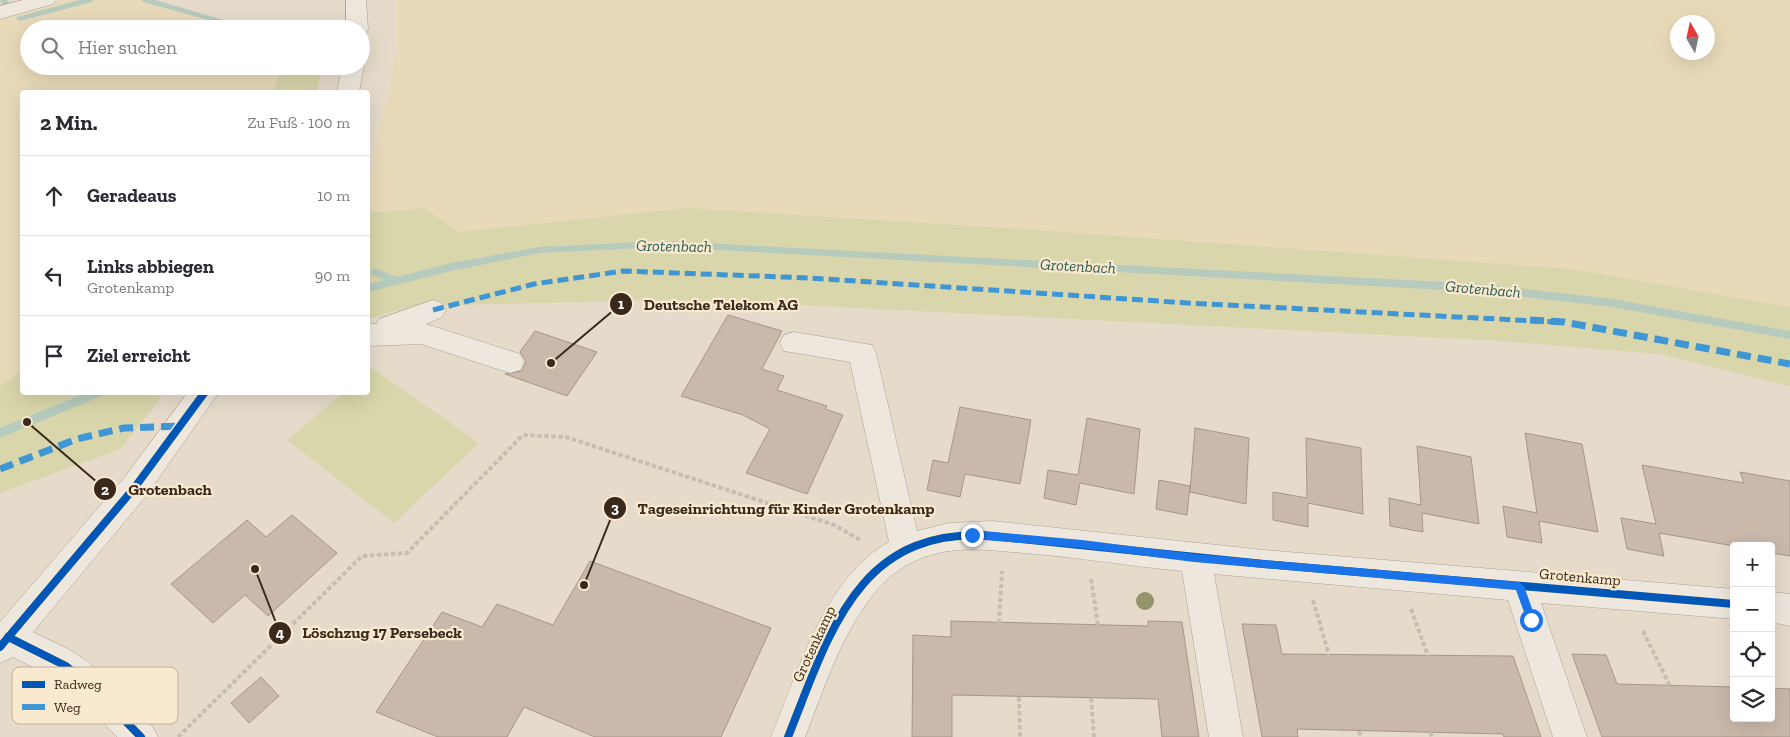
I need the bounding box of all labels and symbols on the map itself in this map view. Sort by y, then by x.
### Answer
north arrow [1670,15,1715,60]
water label: Grotenbach [636,236,712,256]
water label: Grotenbach [1040,255,1116,277]
water label: Grotenbach [1444,276,1522,302]
callout: Deutsche Telekom AG [609,289,809,320]
text: 1 [618,295,624,313]
text: Deutsche Telekom AG [644,295,798,314]
callout: Grotenbach [93,474,221,505]
text: Grotenbach [128,480,213,499]
text: 2 [101,481,109,499]
callout: Tageseinrichtung für Kinder Grotenkamp [602,493,944,524]
text: 3 [611,499,619,517]
text: Tageseinrichtung für Kinder Grotenkamp [638,499,934,518]
route end [961,524,984,547]
street label: Grotenkamp [1538,564,1622,590]
street label: Grotenkamp [789,603,839,685]
route start [1520,609,1543,632]
callout: Löschzug 17 Persebeck [267,617,472,648]
text: Löschzug 17 Persebeck [302,623,462,642]
text: 4 [276,624,285,642]
legend [12,667,178,724]
text: Radweg [54,676,102,693]
text: Weg [54,699,81,716]

